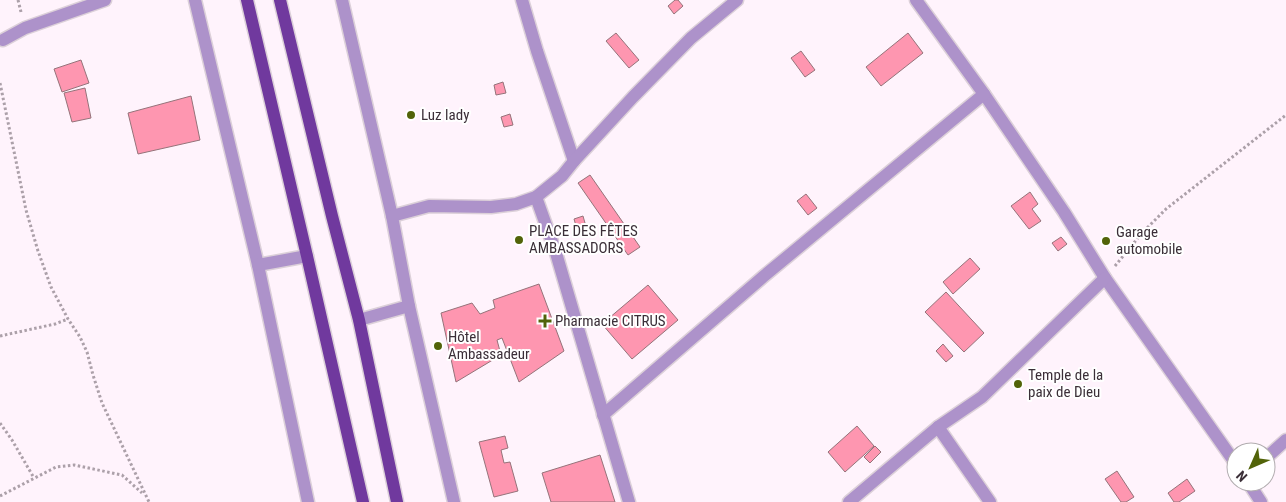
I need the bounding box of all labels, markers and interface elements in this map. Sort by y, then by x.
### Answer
place label: Luz lady [421,106,469,124]
marker: Luz lady [405,109,417,121]
place label: PLACE DES FÊTES AMBASSADORS [529,222,638,257]
place label: Garage automobile [1116,223,1182,258]
marker: PLACE DES FÊTES AMBASSADORS [513,234,525,246]
marker: Garage automobile [1100,235,1112,247]
place label: Pharmacie CITRUS [555,312,666,330]
marker: Pharmacie CITRUS [539,315,551,327]
place label: Hôtel Ambassadeur [448,328,530,363]
marker: Hôtel Ambassadeur [432,340,444,352]
place label: Temple de la paix de Dieu [1028,366,1103,401]
marker: Temple de la paix de Dieu [1012,378,1024,390]
north arrow [1226,442,1276,492]
text: N [1233,468,1250,485]

